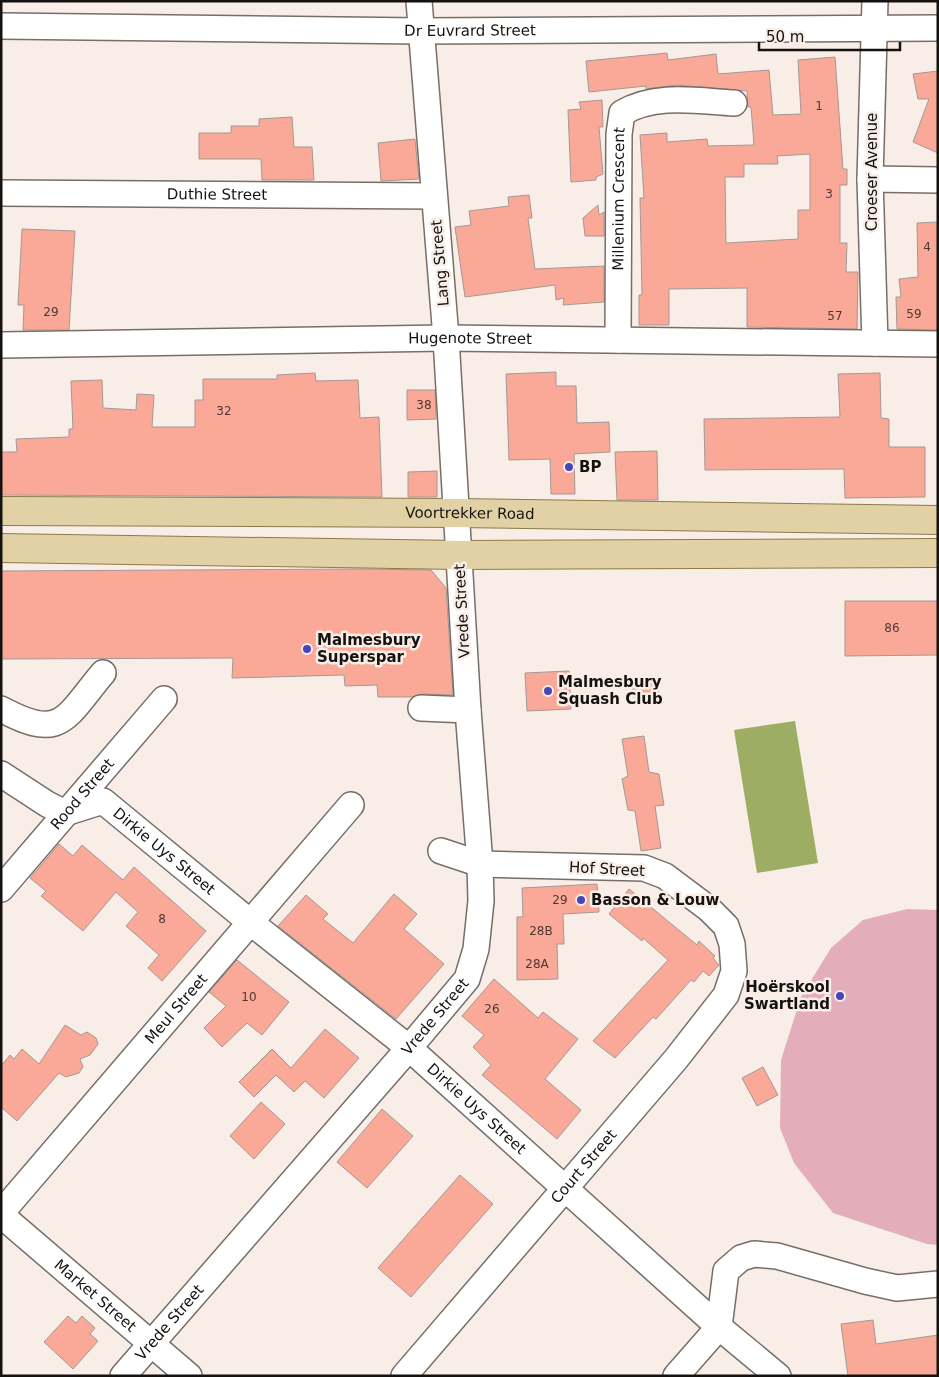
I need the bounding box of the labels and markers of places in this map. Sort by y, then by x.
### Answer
place label: BP [579,458,601,476]
marker: BP [563,461,575,473]
place label: Malmesbury Superspar [317,631,421,666]
marker: Malmesbury Superspar [301,643,313,655]
place label: Malmesbury Squash Club [558,673,663,708]
marker: Malmesbury Squash Club [542,685,554,697]
place label: Basson & Louw [591,891,719,909]
marker: Basson & Louw [575,894,587,906]
place label: Hoërskool Swartland [744,978,830,1013]
marker: Hoërskool Swartland [834,990,846,1002]

